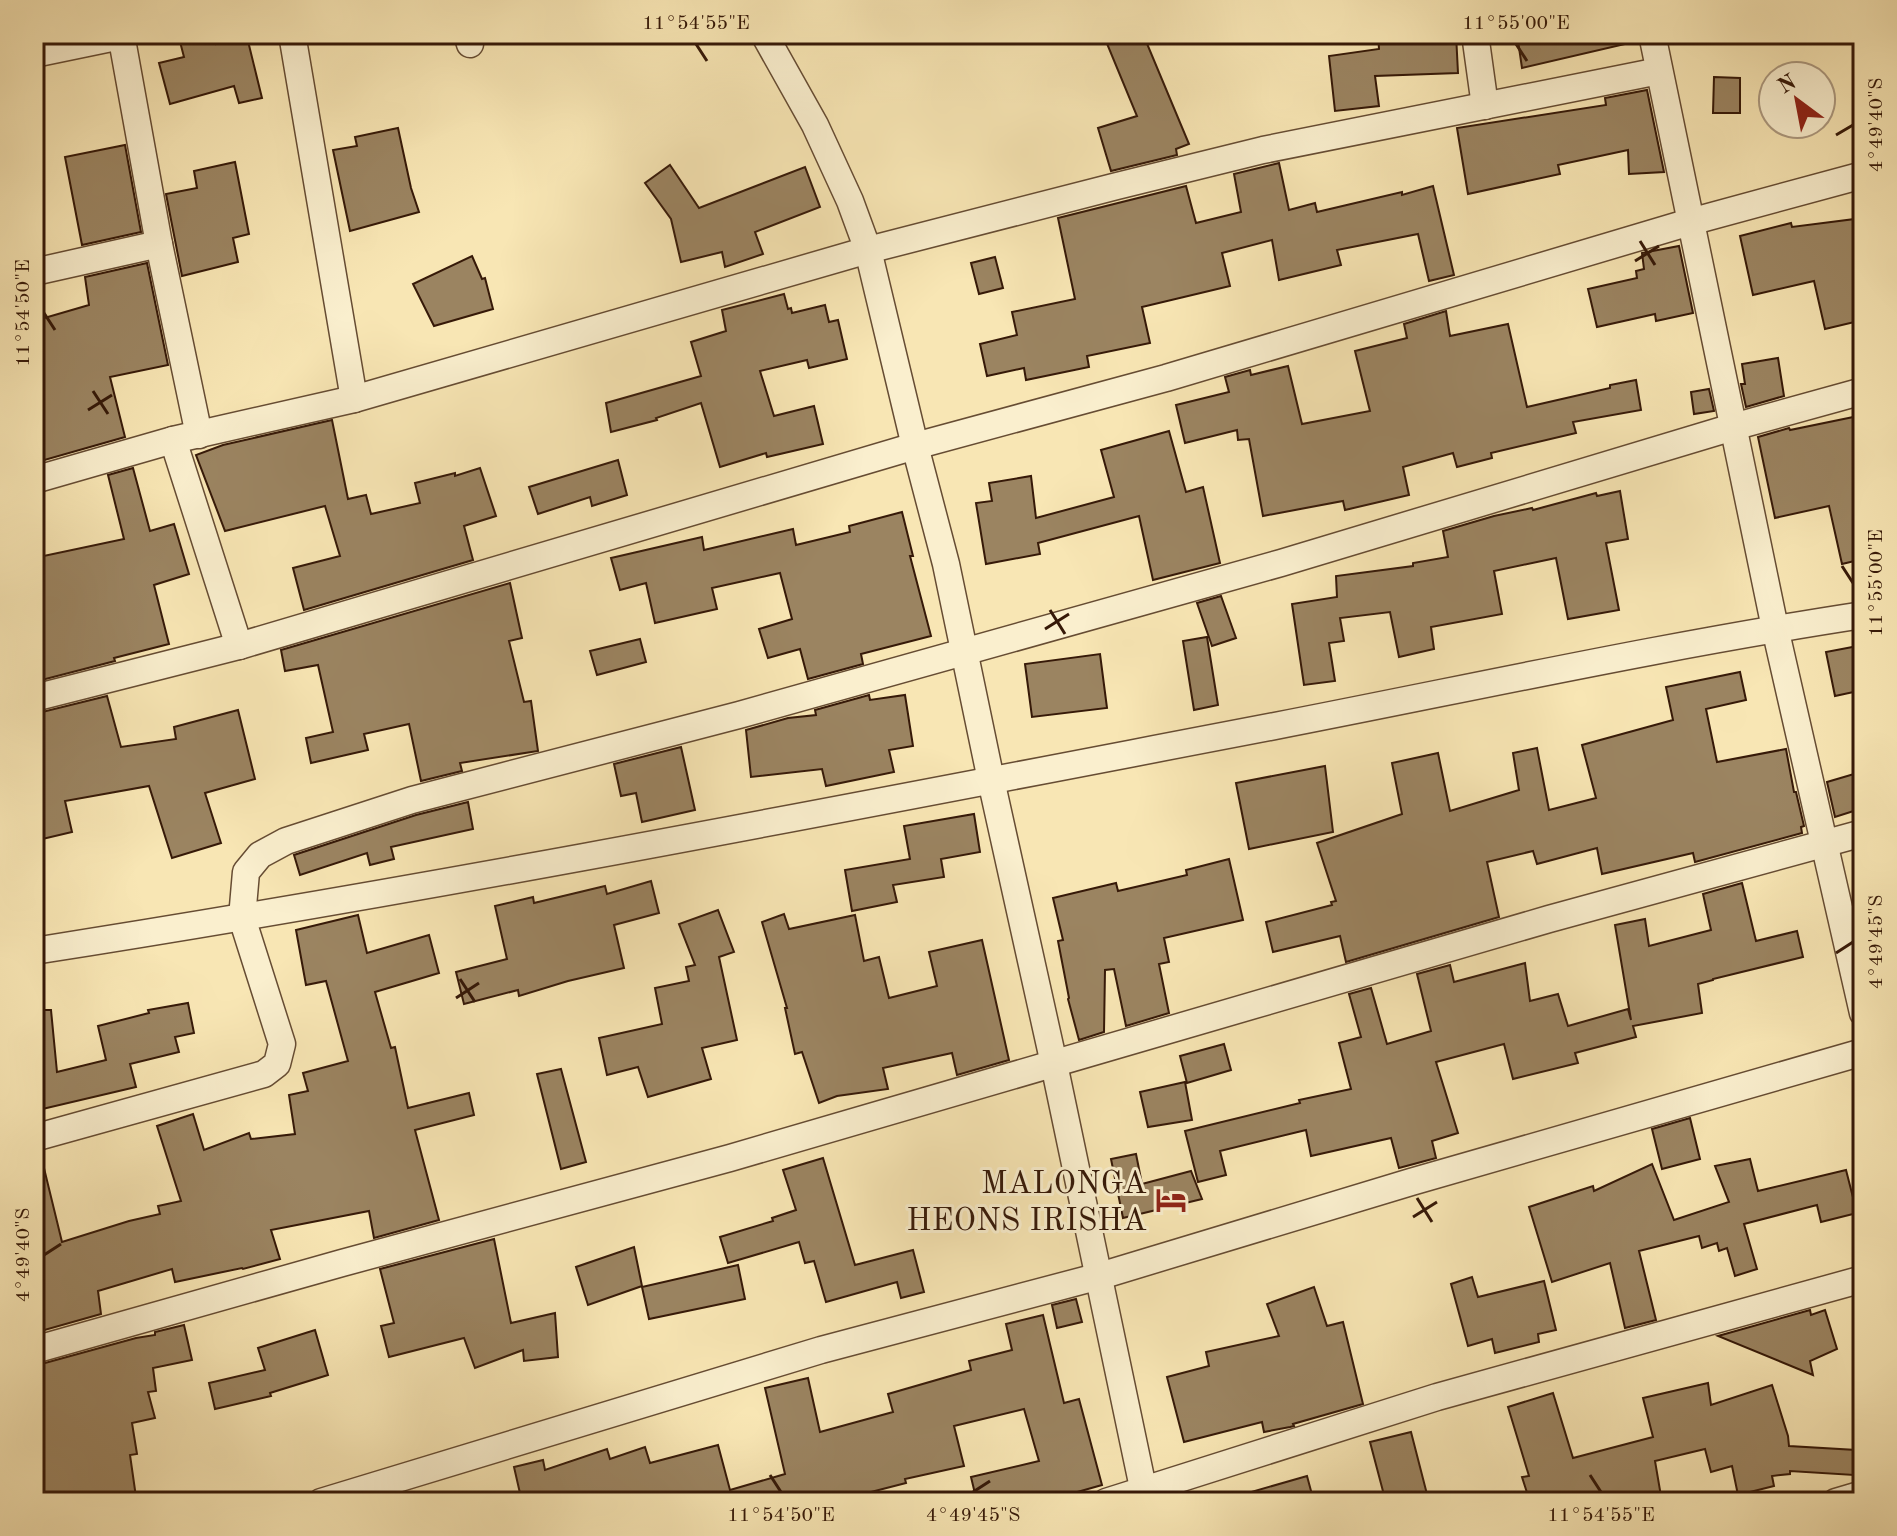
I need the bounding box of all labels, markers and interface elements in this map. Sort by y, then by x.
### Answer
text: 11°54'55"E [642,14,750,34]
text: 11°55'00"E [1462,14,1570,34]
north arrow [1757,60,1837,140]
text: N [1775,71,1801,99]
text: 4°49'40"S [1867,78,1887,172]
text: 11°54'50"E [14,259,34,367]
text: 11°55'00"E [1867,529,1887,637]
text: 4°49'45"S [1867,895,1887,989]
place label: MALONGA HEONS IRISHA [906,1169,1147,1238]
hotel icon: MALONGA HEONS IRISHA [1154,1183,1188,1217]
text: 4°49'40"S [14,1208,34,1302]
text: 11°54'50"E [727,1506,835,1526]
text: 4°49'45"S [926,1506,1020,1526]
text: 11°54'55"E [1547,1506,1655,1526]

